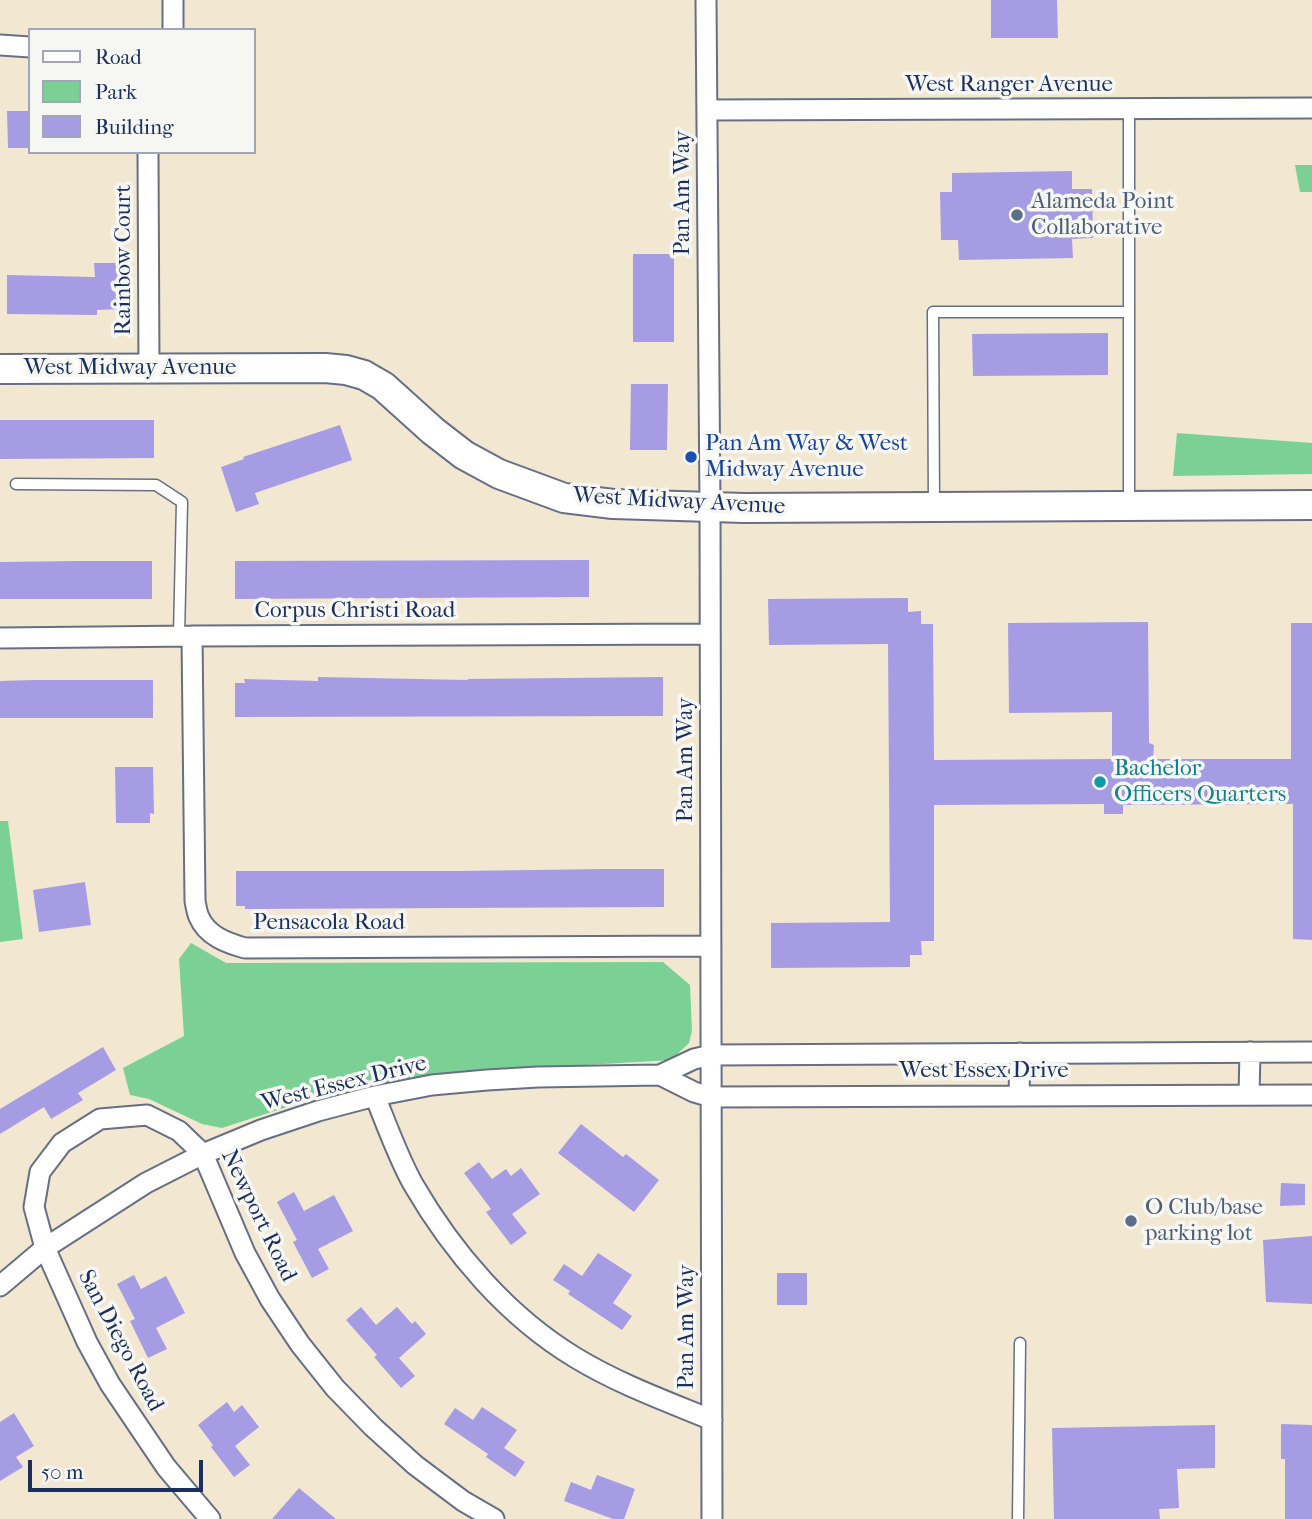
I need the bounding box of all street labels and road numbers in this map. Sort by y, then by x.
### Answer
street label: West Ranger Avenue [905,71,1113,99]
street label: Pan Am Way [669,130,697,256]
street label: Rainbow Court [110,184,138,336]
street label: West Midway Avenue [24,354,236,382]
street label: West Midway Avenue [572,483,786,521]
street label: Corpus Christi Road [255,597,455,625]
street label: Pan Am Way [672,697,700,823]
street label: Pensacola Road [253,909,405,937]
street label: West Essex Drive [258,1050,430,1118]
street label: West Essex Drive [899,1057,1069,1085]
street label: Newport Road [214,1145,302,1287]
street label: Pan Am Way [673,1264,701,1390]
street label: San Diego Road [71,1265,169,1417]

